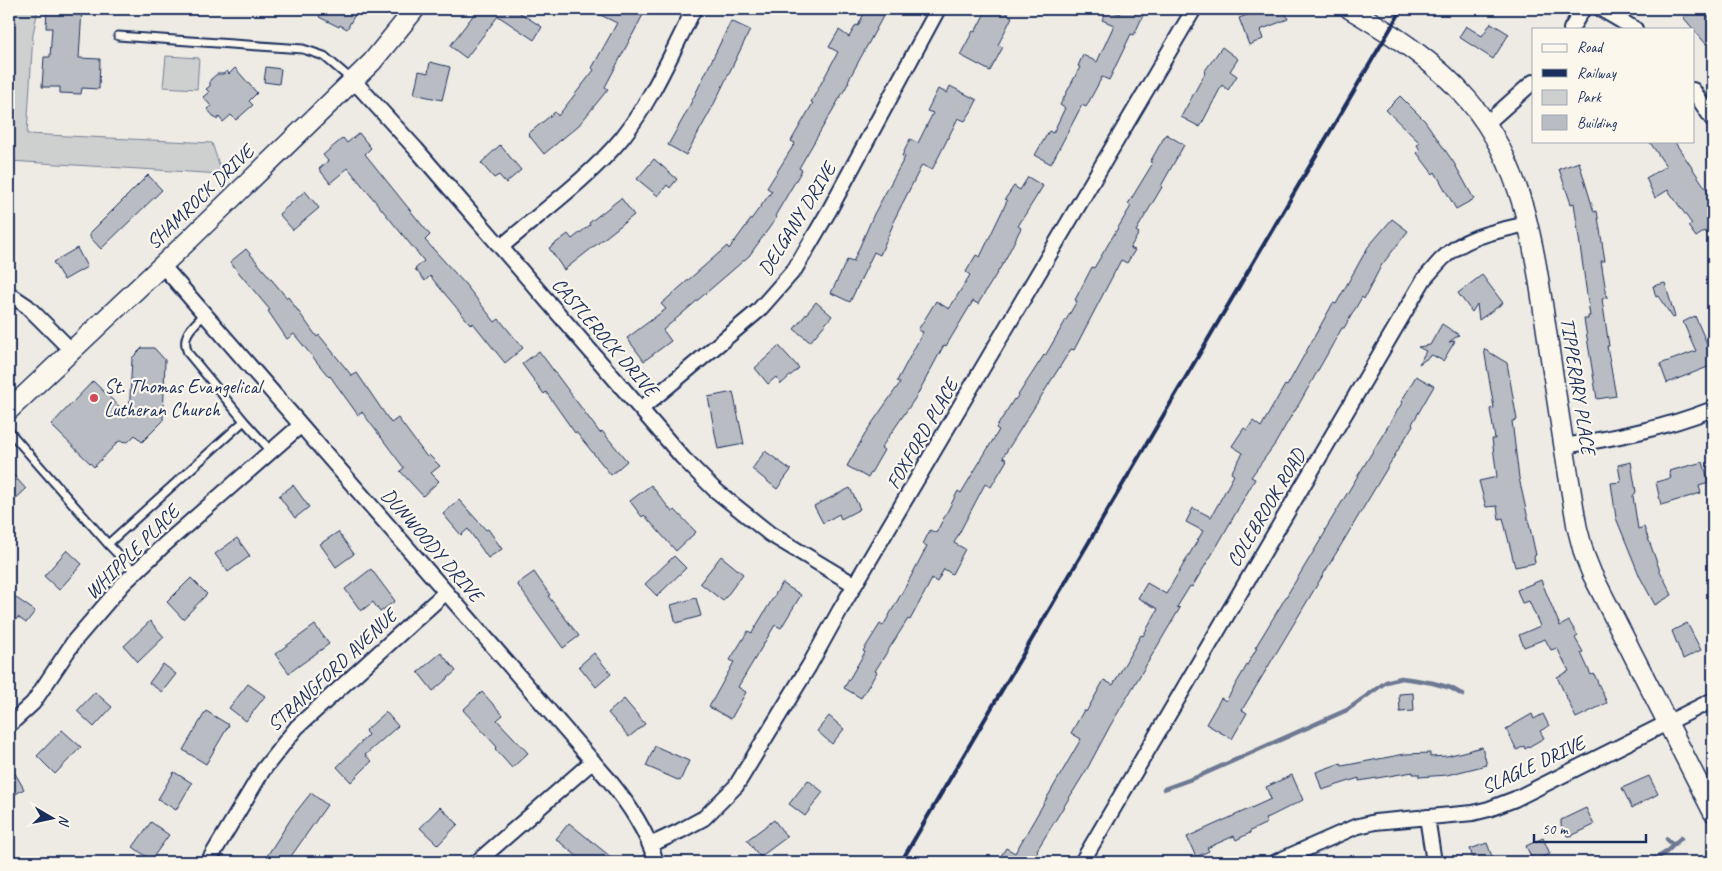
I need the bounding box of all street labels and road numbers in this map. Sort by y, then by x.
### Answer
street label: SHAMROCK DRIVE [141,138,261,255]
street label: DELGANY DRIVE [753,156,843,280]
street label: CASTLEROCK DRIVE [546,272,666,404]
street label: TIPPERARY PLACE [1555,316,1602,459]
street label: FOXFORD PLACE [881,373,965,493]
street label: COLEBROOK ROAD [1221,443,1312,571]
street label: DUNWOODY DRIVE [376,483,490,609]
street label: WHIPPLE PLACE [80,498,186,604]
street label: STRANGFORD AVENUE [262,601,404,737]
street label: SLAGLE DRIVE [1477,729,1591,800]

